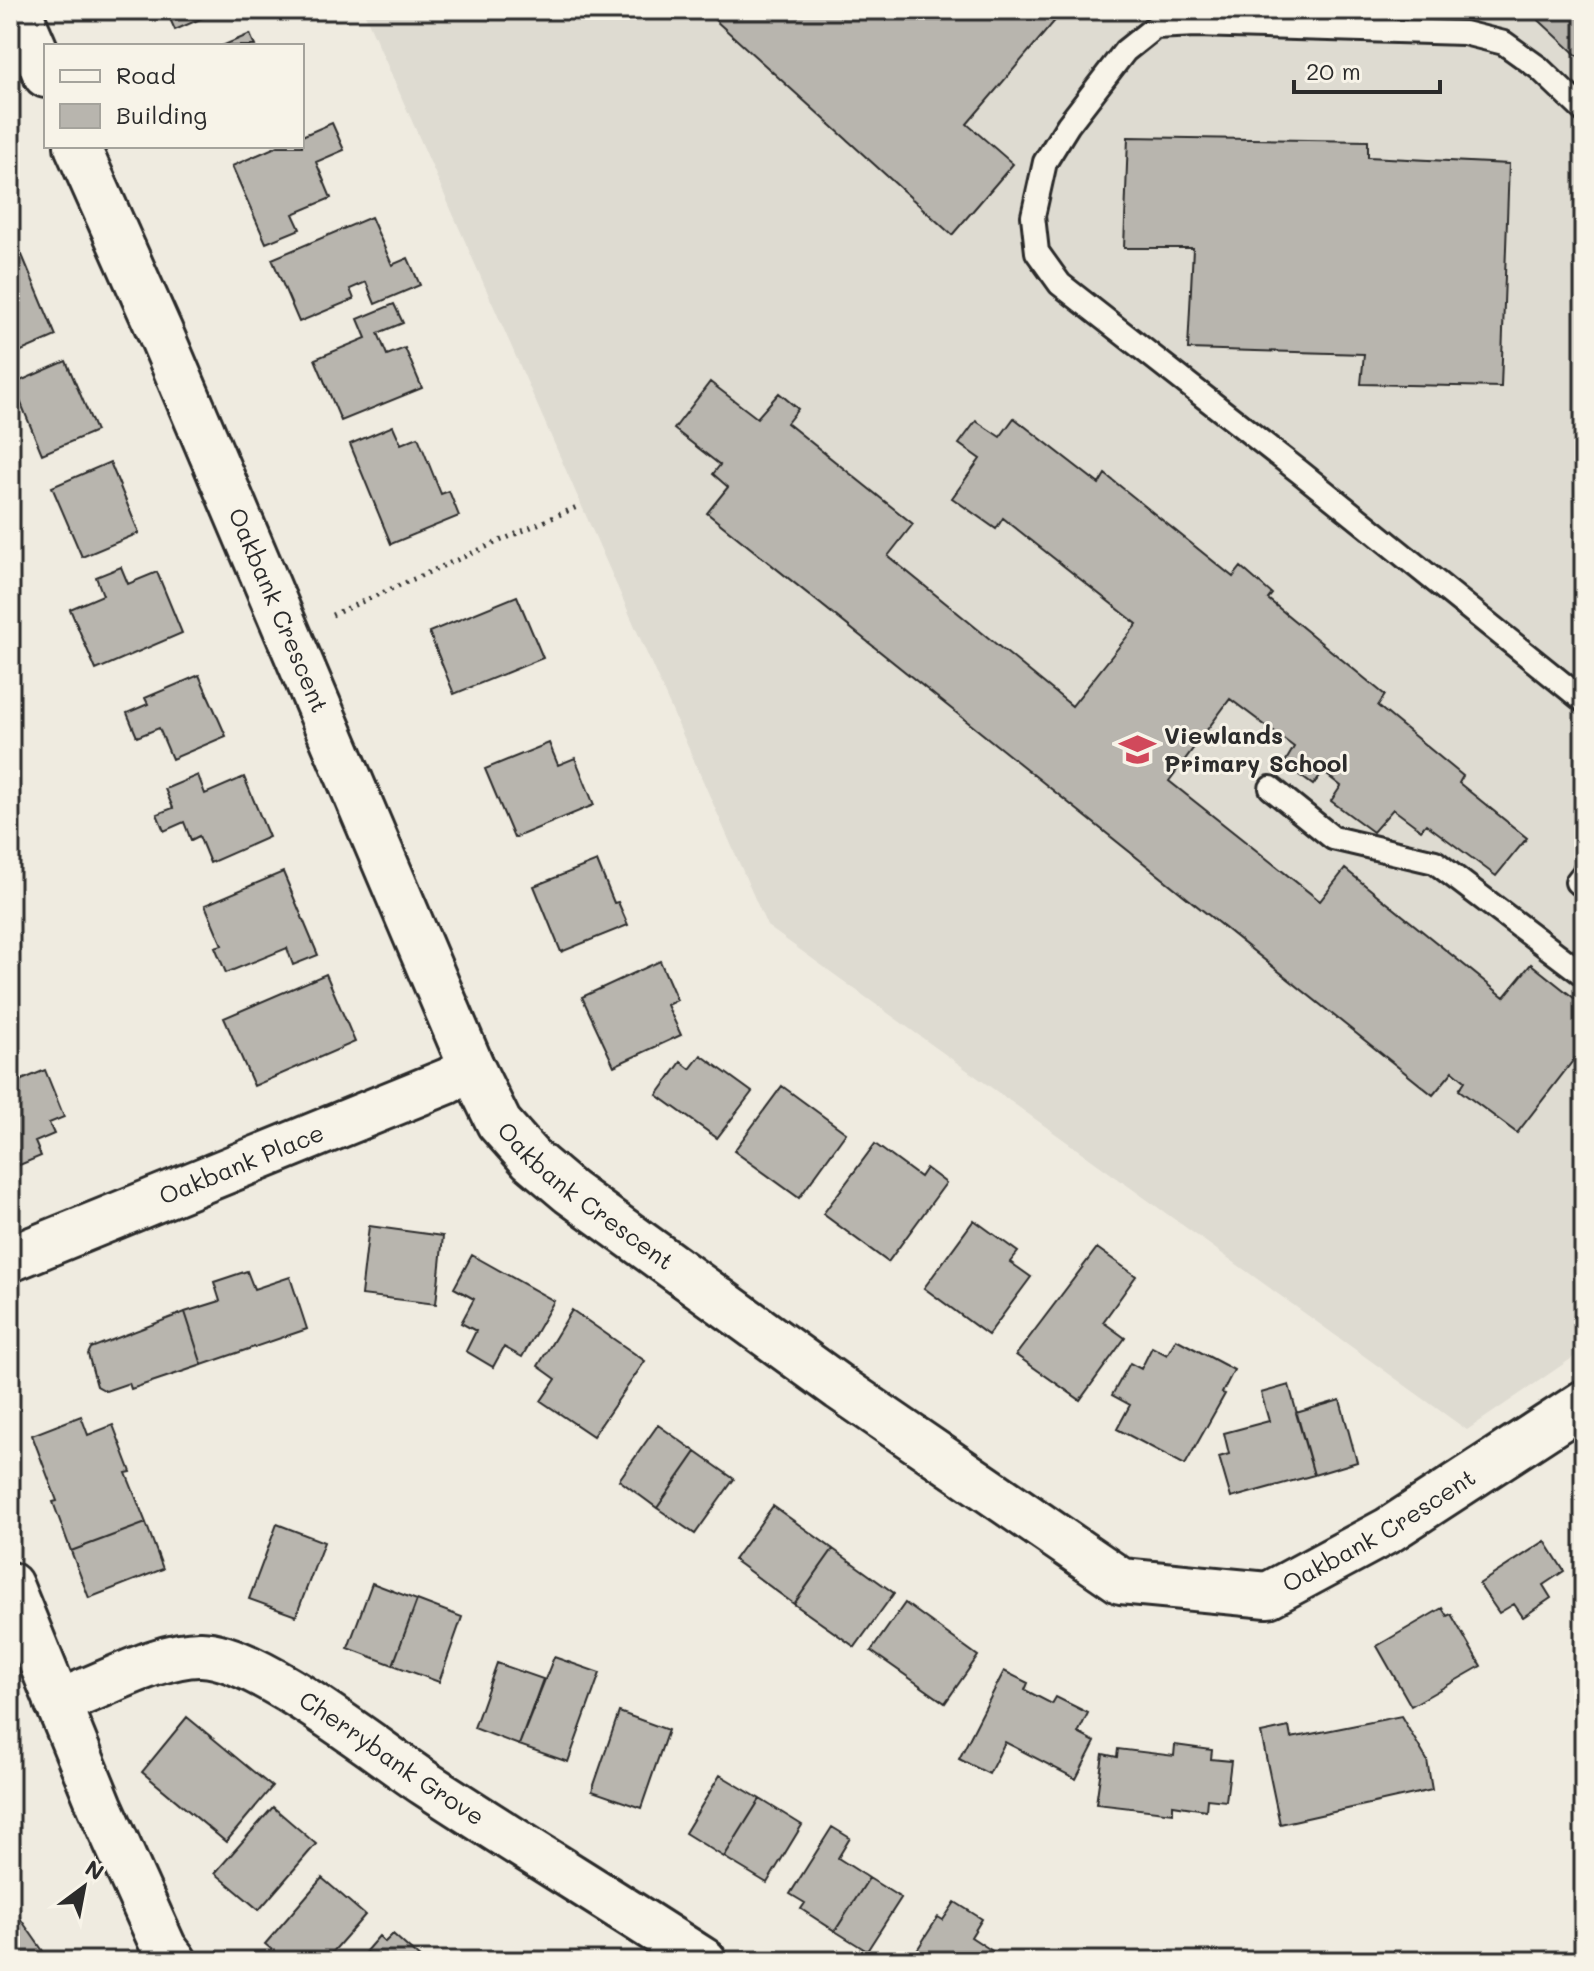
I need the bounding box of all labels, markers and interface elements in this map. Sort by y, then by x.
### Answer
legend [44,44,304,148]
scale bar [1294,44,1440,94]
text: 20 m [1306,55,1361,86]
text: Road [116,59,176,90]
text: Building [116,99,207,130]
street label: Oakbank Crescent [222,503,336,717]
place label: Viewlands Primary School [1164,719,1348,778]
school or university icon: Viewlands Primary School [1119,731,1157,769]
street label: Oakbank Crescent [491,1115,680,1276]
street label: Oakbank Place [154,1116,328,1211]
street label: Oakbank Crescent [1276,1461,1481,1599]
street label: Cherrybank Grove [294,1683,491,1832]
north arrow [44,1847,124,1927]
text: N [80,1853,110,1886]

